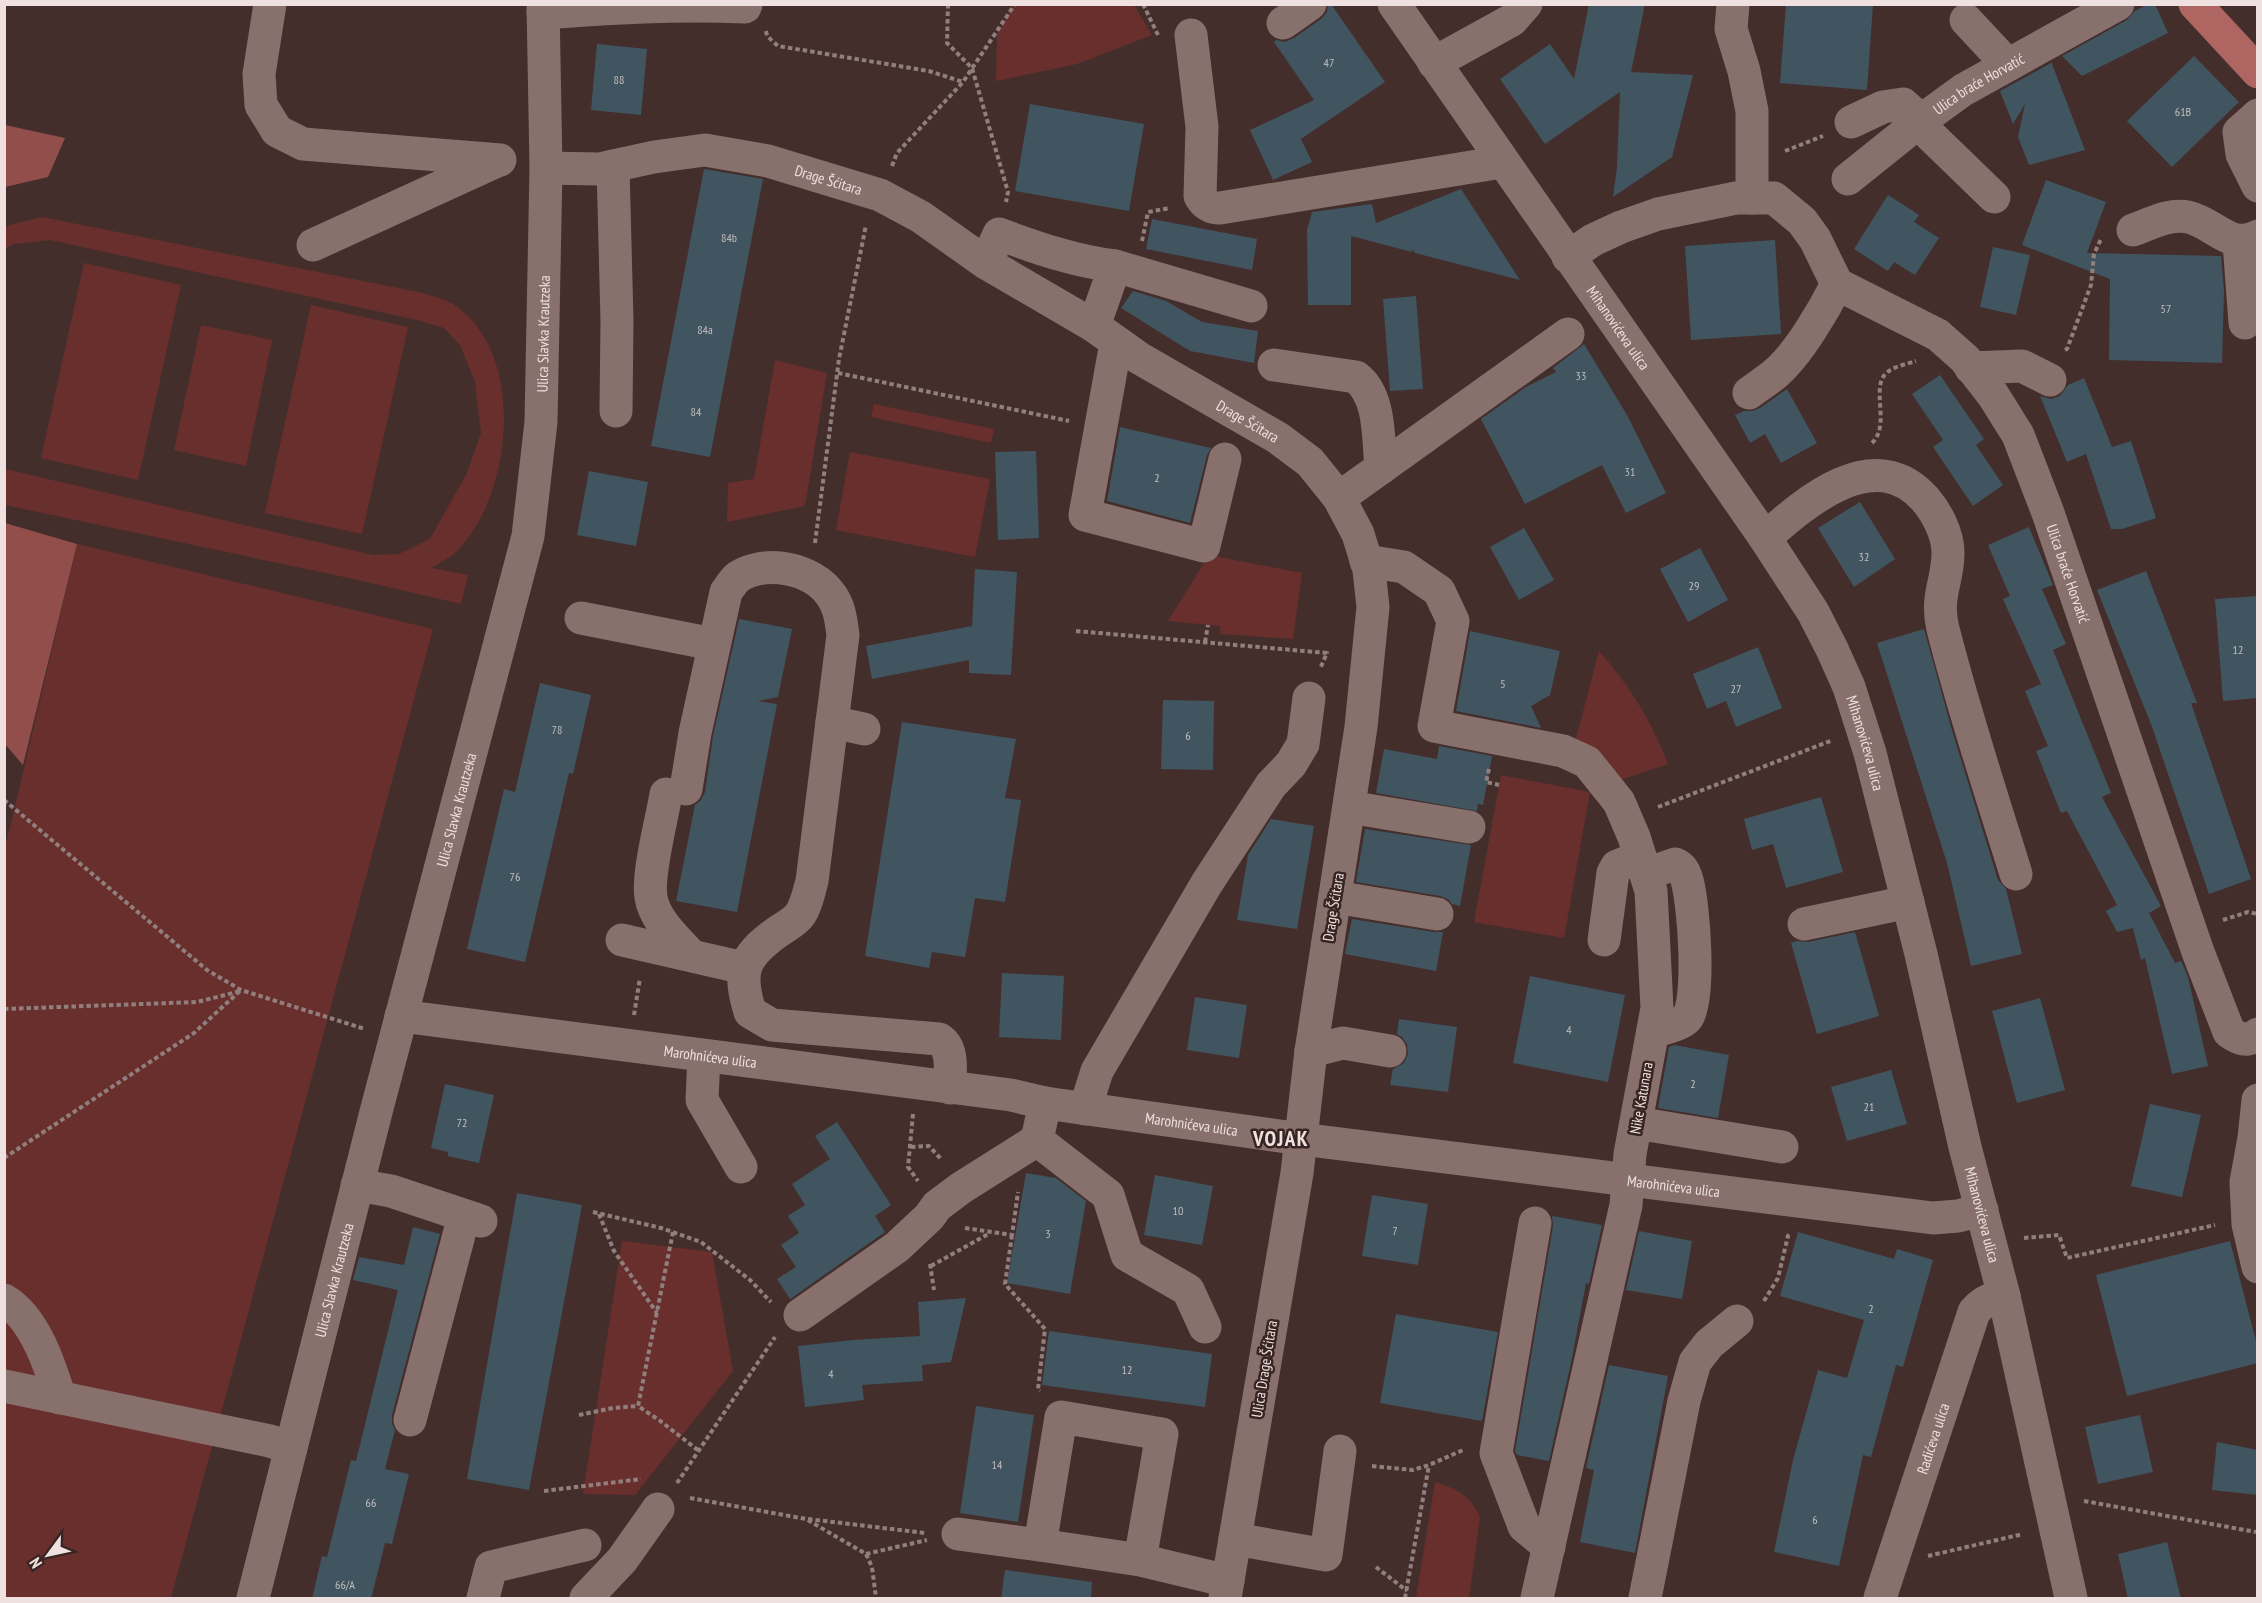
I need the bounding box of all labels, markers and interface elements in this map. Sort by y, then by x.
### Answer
street label: Ulica braće Horvatić [1929,48,2028,118]
house number: 47 [1324,55,1334,70]
house number: 88 [614,72,624,87]
house number: 61B [2175,104,2192,119]
street label: Drage Šćitara [793,160,864,199]
house number: 84b [721,230,737,245]
street label: Ulica Slavka Krautzeka [532,275,553,393]
street label: Mihanovićeva ulica [1583,282,1655,373]
house number: 57 [2161,301,2171,316]
house number: 84a [697,322,713,337]
house number: 33 [1576,368,1586,383]
street label: Drage Šćitara [1213,395,1283,446]
house number: 84 [691,404,702,419]
house number: 31 [1625,464,1635,479]
house number: 2 [1154,470,1160,485]
street label: Ulica braće Horvatić [2043,521,2095,626]
house number: 32 [1859,549,1869,564]
house number: 29 [1689,578,1699,593]
house number: 12 [2233,642,2243,657]
house number: 5 [1500,676,1506,691]
house number: 27 [1731,681,1741,696]
street label: Mihanovićeva ulica [1843,693,1889,792]
house number: 78 [552,722,562,737]
house number: 6 [1185,728,1191,743]
street label: Ulica Slavka Krautzeka [432,751,480,869]
house number: 76 [510,869,520,884]
street label: Drage Šćitara [1318,871,1348,943]
house number: 4 [1566,1022,1572,1037]
street label: Marohnićeva ulica [663,1041,758,1071]
street label: Nike Katunara [1625,1061,1657,1135]
house number: 2 [1690,1076,1696,1091]
house number: 21 [1864,1099,1874,1114]
street label: Marohnićeva ulica [1144,1108,1239,1140]
house number: 72 [457,1115,467,1130]
district label: VOJAK [1252,1125,1309,1152]
street label: Mihanovićeva ulica [1961,1165,2004,1264]
street label: Marohnićeva ulica [1626,1170,1721,1201]
house number: 10 [1173,1203,1183,1218]
street label: Ulica Slavka Krautzeka [310,1221,357,1339]
house number: 7 [1392,1223,1398,1238]
house number: 3 [1045,1226,1051,1241]
house number: 2 [1868,1301,1874,1316]
street label: Ulica Drage Šćitara [1247,1319,1281,1419]
house number: 12 [1122,1362,1132,1377]
house number: 4 [828,1366,834,1381]
street label: Radićeva ulica [1912,1400,1953,1476]
house number: 14 [992,1457,1003,1472]
house number: 66 [366,1495,376,1510]
house number: 6 [1812,1512,1818,1527]
north arrow [18,1525,78,1585]
text: N [25,1554,46,1572]
house number: 66/A [335,1577,355,1592]

